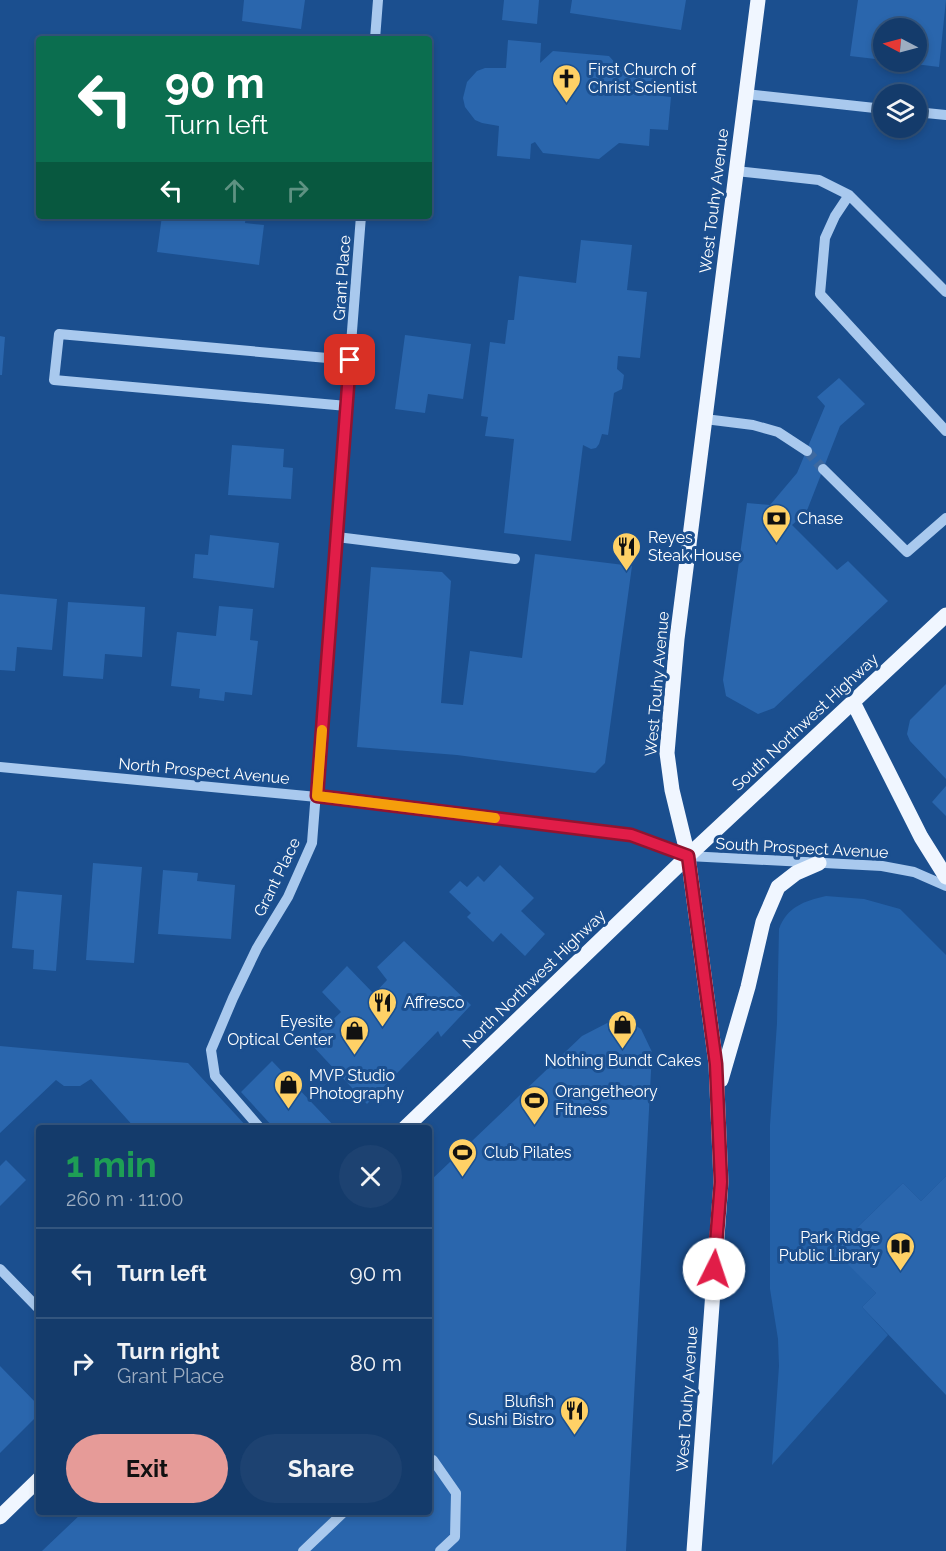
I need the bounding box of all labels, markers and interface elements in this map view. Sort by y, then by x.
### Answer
north arrow [873,18,927,72]
map controls [873,18,927,138]
text: 90 m [165,59,265,108]
icon: left [66,60,144,138]
place label: First Church of Christ Scientist [588,60,698,97]
church icon: First Church of Christ Scientist [551,62,583,104]
button: layers [873,84,927,138]
text: Turn left [165,109,268,140]
street label: West Touhy Avenue [696,127,732,275]
icon: left [155,174,188,207]
icon: ahead [218,174,251,207]
icon: right [281,174,314,207]
street label: Grant Place [330,235,354,321]
pin [324,334,375,385]
icon: arrive [333,343,366,376]
bank icon: Chase [760,502,792,544]
place label: Chase [797,509,843,528]
place label: Reyes Steak House [648,528,741,565]
restaurant icon: Reyes Steak House [611,530,643,572]
street label: West Touhy Avenue [641,611,673,757]
street label: South Northwest Highway [728,649,882,795]
street label: North Prospect Avenue [118,754,290,788]
street label: Grant Place [250,834,304,920]
street label: South Prospect Avenue [715,834,889,862]
street label: North Northwest Highway [459,905,610,1052]
restaurant icon: Affresco [367,986,399,1028]
place label: Affresco [404,993,465,1012]
shop icon: Nothing Bundt Cakes [607,1008,639,1050]
place label: Eyesite Optical Center [227,1012,333,1049]
shop icon: Eyesite Optical Center [338,1014,370,1056]
place label: Nothing Bundt Cakes [545,1051,702,1070]
place label: MVP Studio Photography [309,1066,405,1103]
shop icon: MVP Studio Photography [272,1068,304,1110]
place label: Orangetheory Fitness [555,1082,658,1119]
sports icon: Orangetheory Fitness [518,1084,550,1126]
sports icon: Club Pilates [447,1136,479,1178]
text: 1 min [66,1143,157,1185]
place label: Club Pilates [484,1143,572,1162]
button: close [339,1145,402,1208]
text: 260 m · 11:00 [66,1187,184,1211]
place label: Park Ridge Public Library [779,1228,880,1265]
library icon: Park Ridge Public Library [885,1230,917,1272]
position arrow [682,1237,746,1301]
icon: left [66,1257,99,1290]
text: Turn left [117,1260,207,1286]
text: 90 m [350,1260,402,1286]
street label: West Touhy Avenue [672,1326,702,1472]
text: Turn right [117,1338,220,1364]
icon: right [66,1347,99,1380]
text: 80 m [350,1350,402,1376]
text: Grant Place [117,1364,224,1388]
place label: Blufish Sushi Bistro [468,1392,554,1429]
restaurant icon: Blufish Sushi Bistro [559,1394,591,1436]
button: Exit [66,1434,228,1503]
button: Share [240,1434,402,1503]

